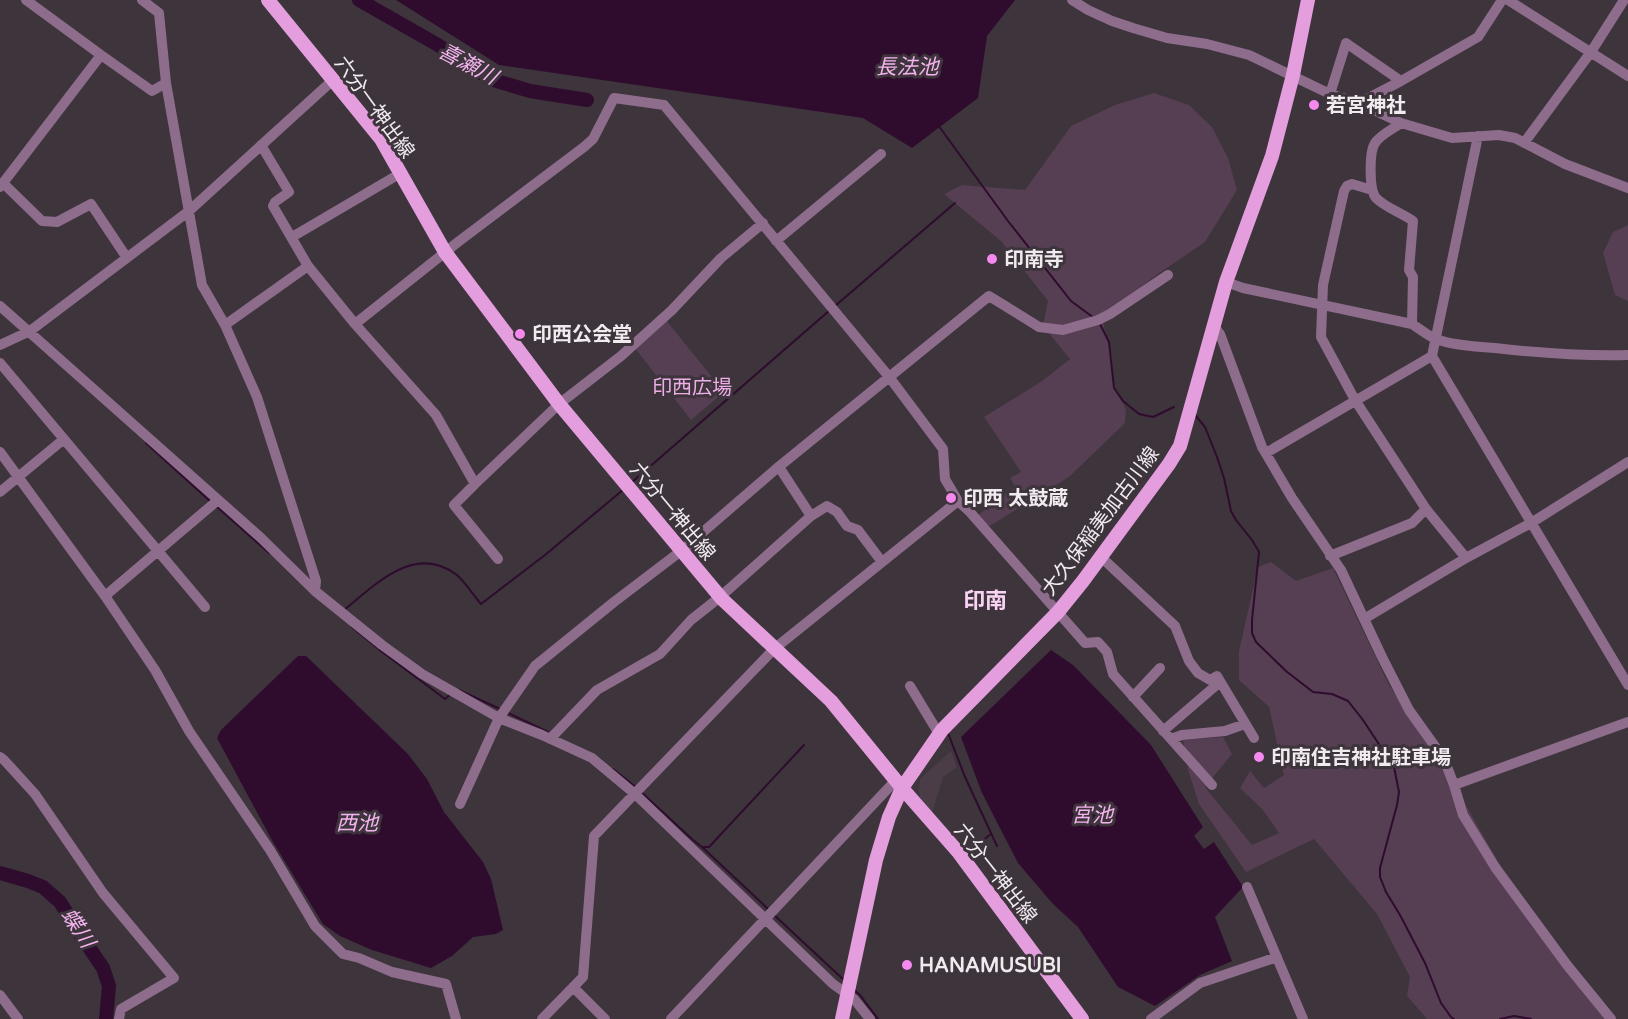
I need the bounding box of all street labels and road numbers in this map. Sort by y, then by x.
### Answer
street label: 六分一神出線 [329,52,419,163]
street label: 大久保稲美加古川線 [1037,443,1165,601]
street label: 六分一神出線 [624,458,720,565]
street label: 六分一神出線 [949,819,1042,928]

